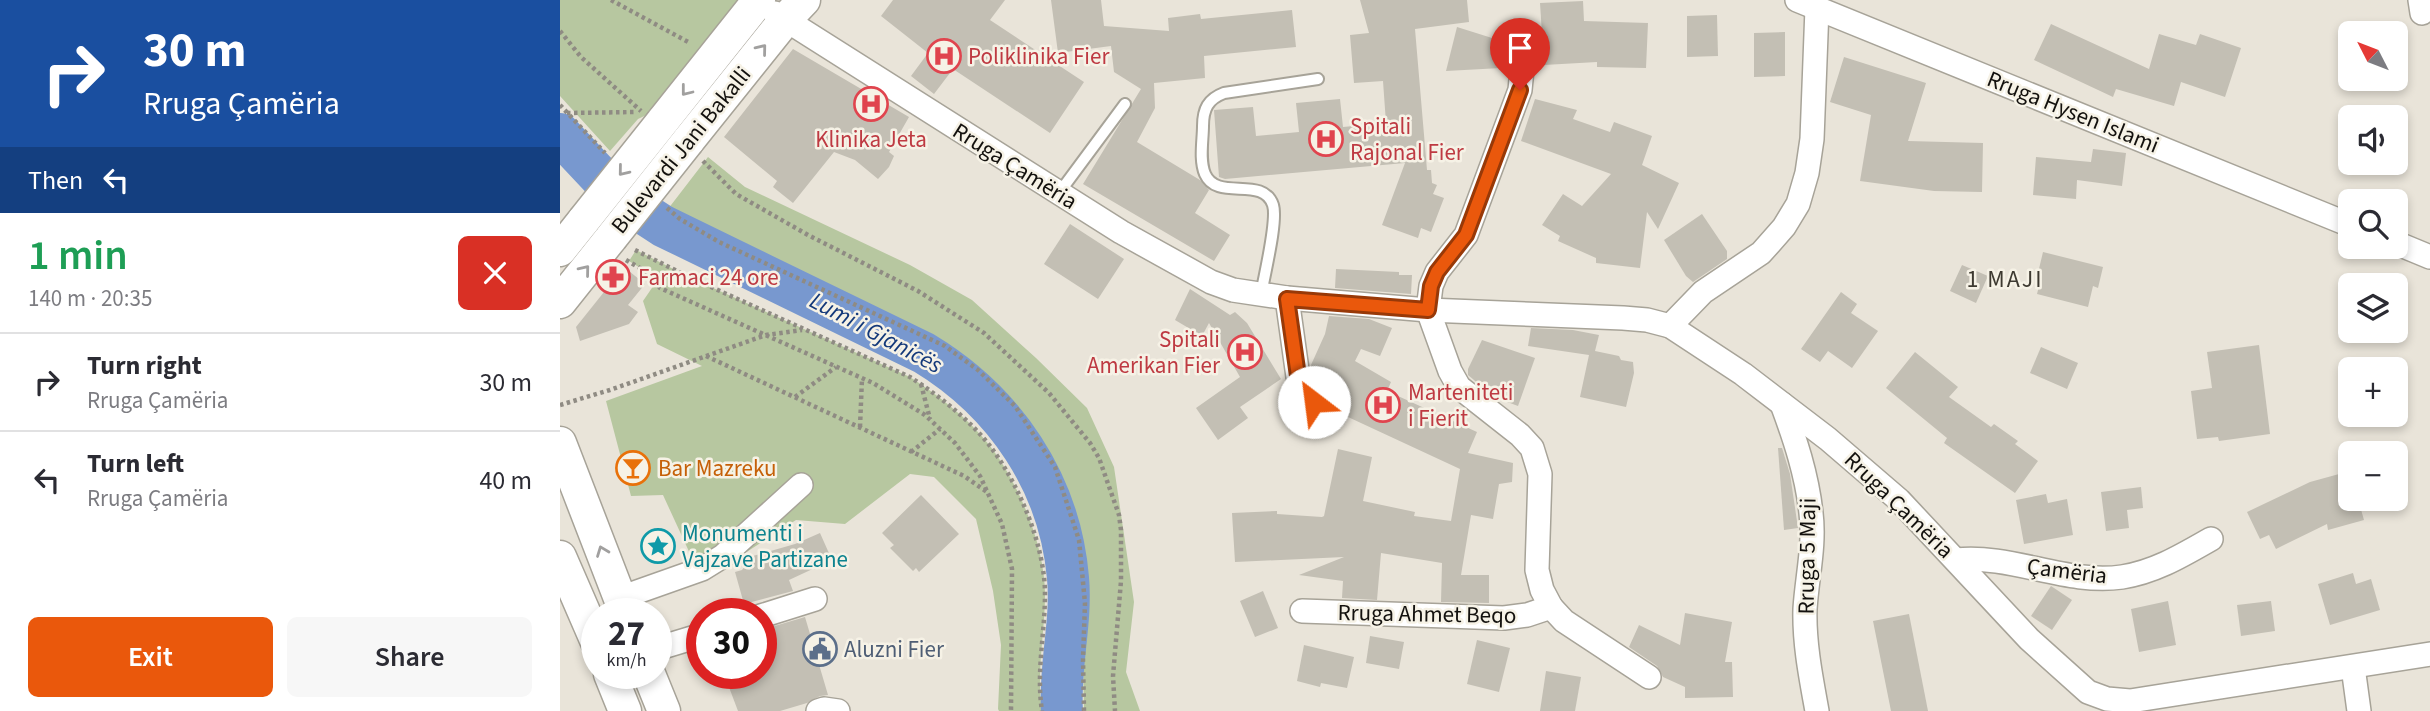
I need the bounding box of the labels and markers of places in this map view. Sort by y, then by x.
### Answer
pin [1490,18,1550,90]
hospital icon: Poliklinika Fier [925,37,963,75]
place label: Poliklinika Fier [968,40,1110,73]
hospital icon: Klinika Jeta [852,85,890,123]
place label: Spitali Rajonal Fier [1350,110,1465,169]
hospital icon: Spitali Rajonal Fier [1307,120,1345,158]
place label: Klinika Jeta [815,123,927,156]
pharmacy icon: Farmaci 24 ore [594,258,632,296]
place label: Farmaci 24 ore [638,261,779,294]
place label: Spitali Amerikan Fier [1087,323,1221,382]
hospital icon: Spitali Amerikan Fier [1226,333,1264,371]
place label: Marteniteti i Fierit [1408,376,1513,435]
hospital icon: Marteniteti i Fierit [1364,386,1402,424]
bar icon: Bar Mazreku [614,449,652,487]
place label: Bar Mazreku [658,452,777,485]
place label: Monumenti i Vajzave Partizane [682,517,848,576]
place icon: Monumenti i Vajzave Partizane [639,527,677,565]
public building icon: Aluzni Fier [801,630,839,668]
place label: Aluzni Fier [844,633,945,666]

